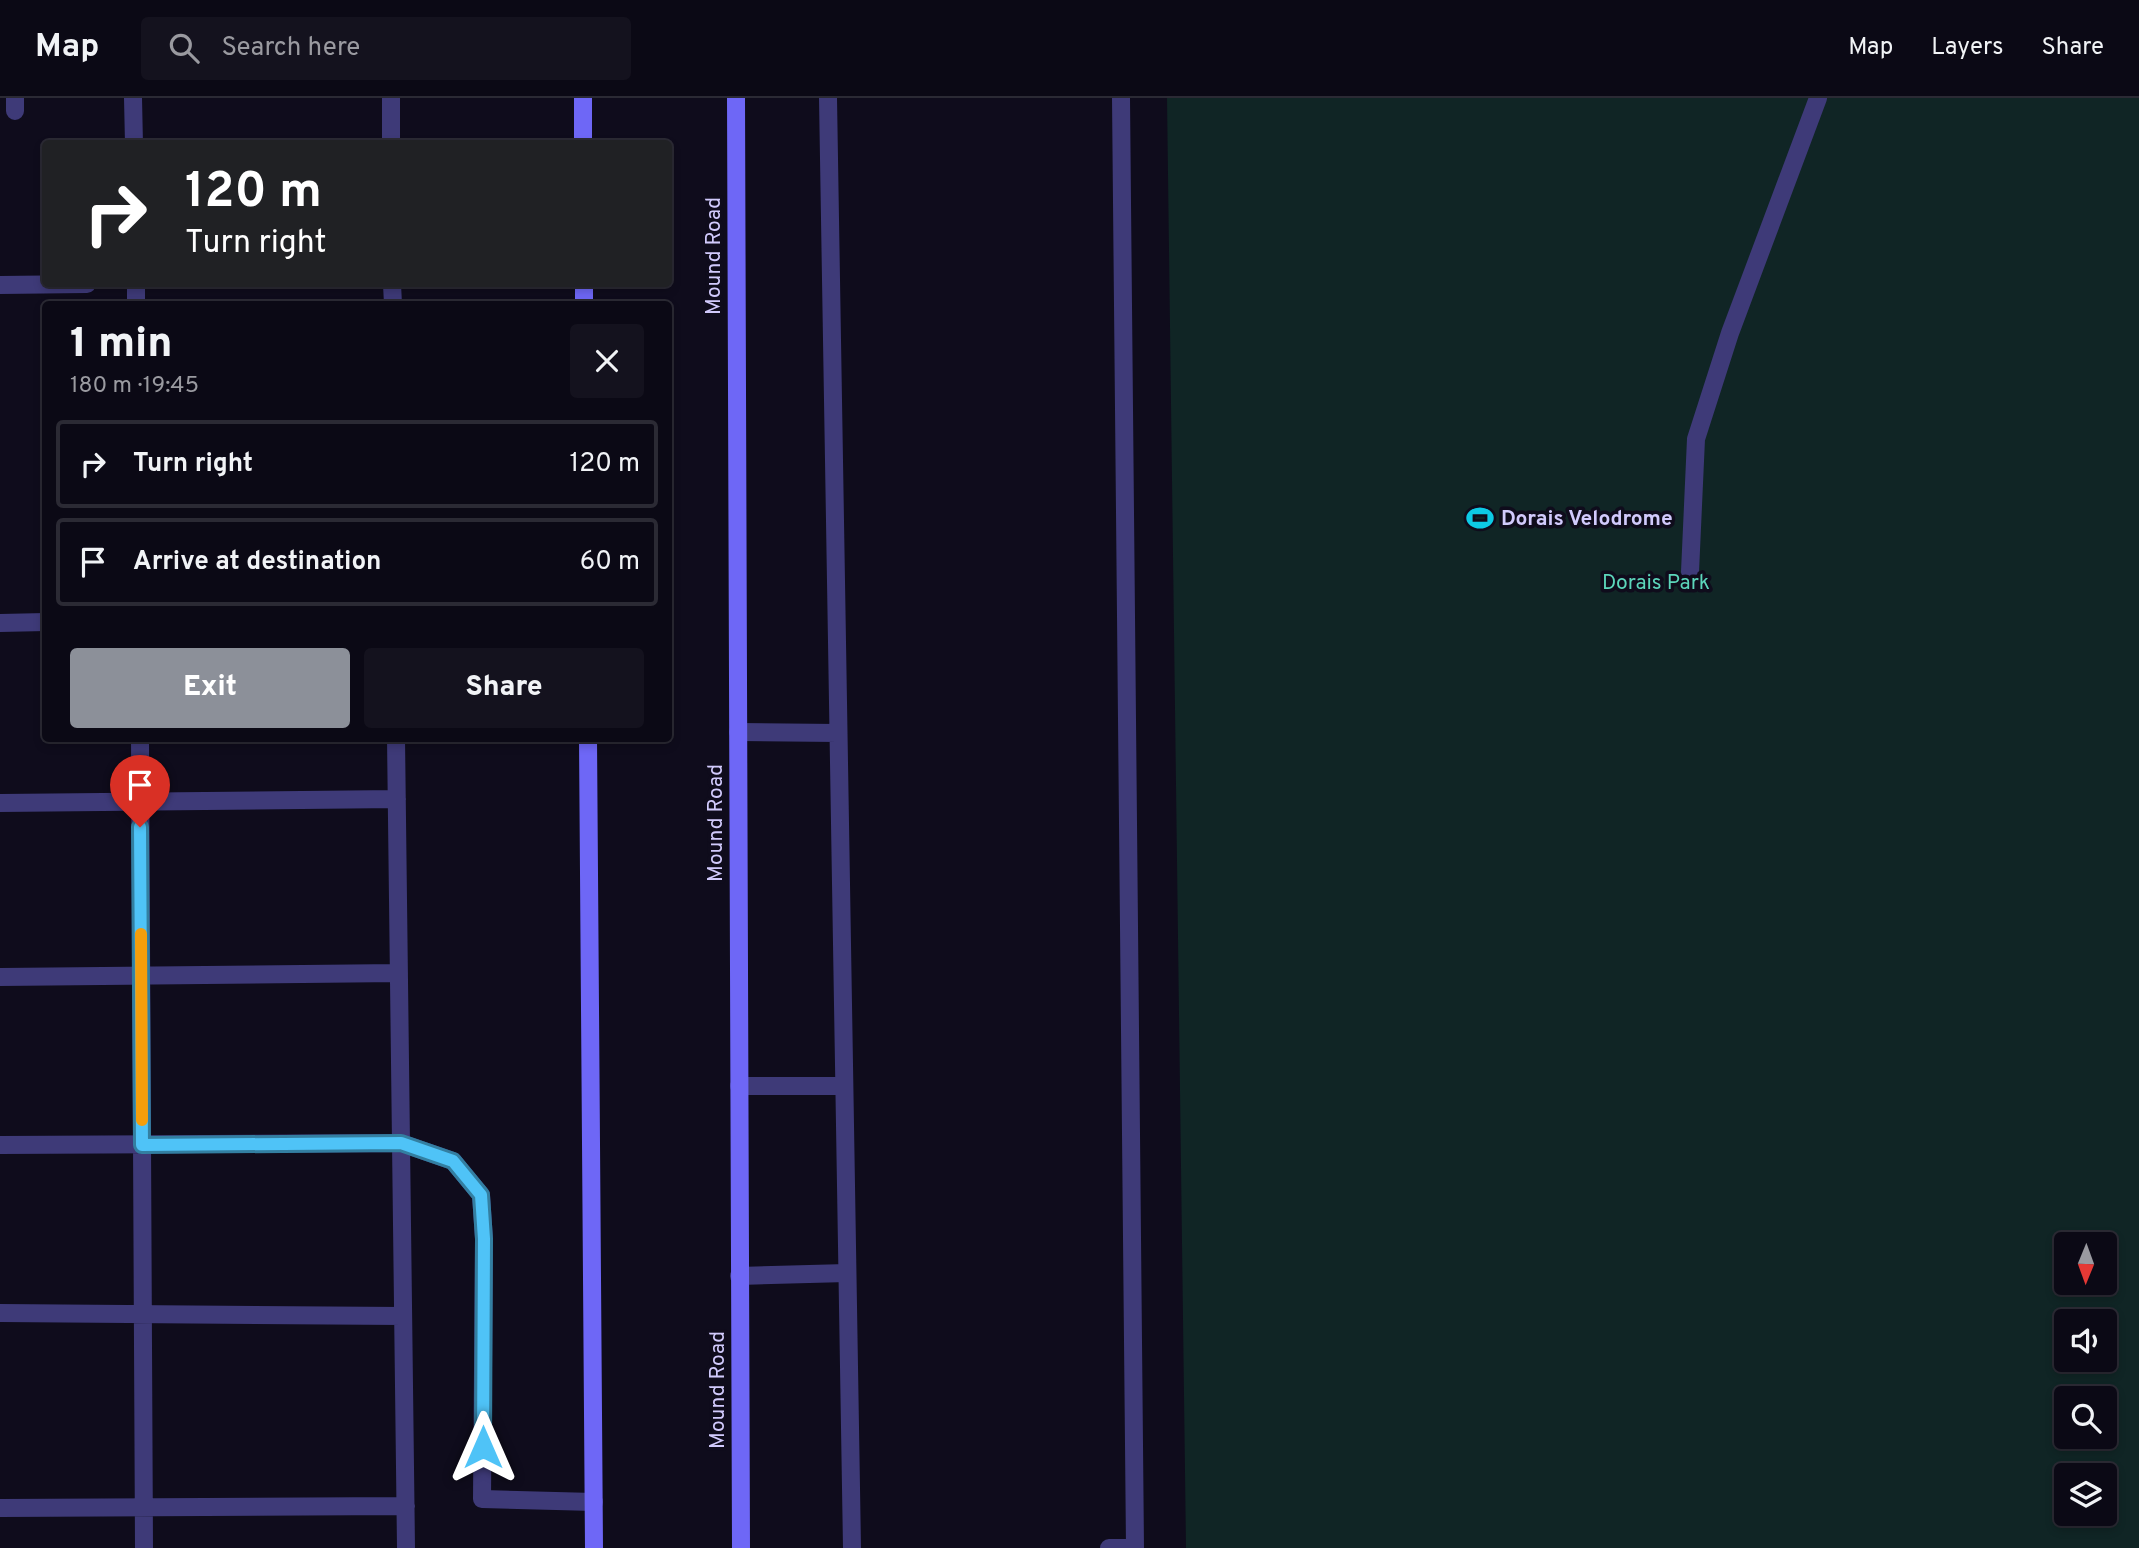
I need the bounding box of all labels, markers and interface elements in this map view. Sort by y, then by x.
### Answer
search box [141,17,631,80]
text: Map [35,27,99,69]
icon: search [165,29,203,67]
text: Search here [221,32,360,65]
text: Map [1848,33,1893,63]
text: Layers [1931,33,2003,63]
text: Share [2041,33,2104,63]
text: 120 m [185,163,322,225]
icon: right [70,168,161,259]
street label: Mound Road [701,197,728,315]
text: Turn right [185,224,327,264]
text: 1 min [70,319,173,372]
button: close [570,324,644,398]
text: 180 m · 19:45 [70,372,199,401]
icon: right [74,445,112,483]
text: Turn right [133,448,253,481]
text: 120 m [570,448,640,481]
sports icon: Dorais Velodrome [1465,503,1495,533]
place label: Dorais Velodrome [1501,506,1673,533]
icon: arrive [74,543,112,581]
text: Arrive at destination [133,546,381,579]
text: 60 m [580,546,640,579]
park label: Dorais Park [1602,570,1710,597]
button: Exit [70,648,350,728]
button: Share [364,648,644,728]
pin [110,755,170,827]
street label: Mound Road [703,764,730,882]
icon: arrive [121,766,159,804]
north arrow [2054,1232,2118,1295]
map controls [2054,1232,2117,1526]
button: sound [2054,1309,2117,1372]
street label: Mound Road [705,1331,732,1449]
button: search [2054,1386,2117,1449]
position arrow [446,1410,520,1484]
button: layers [2054,1463,2117,1526]

